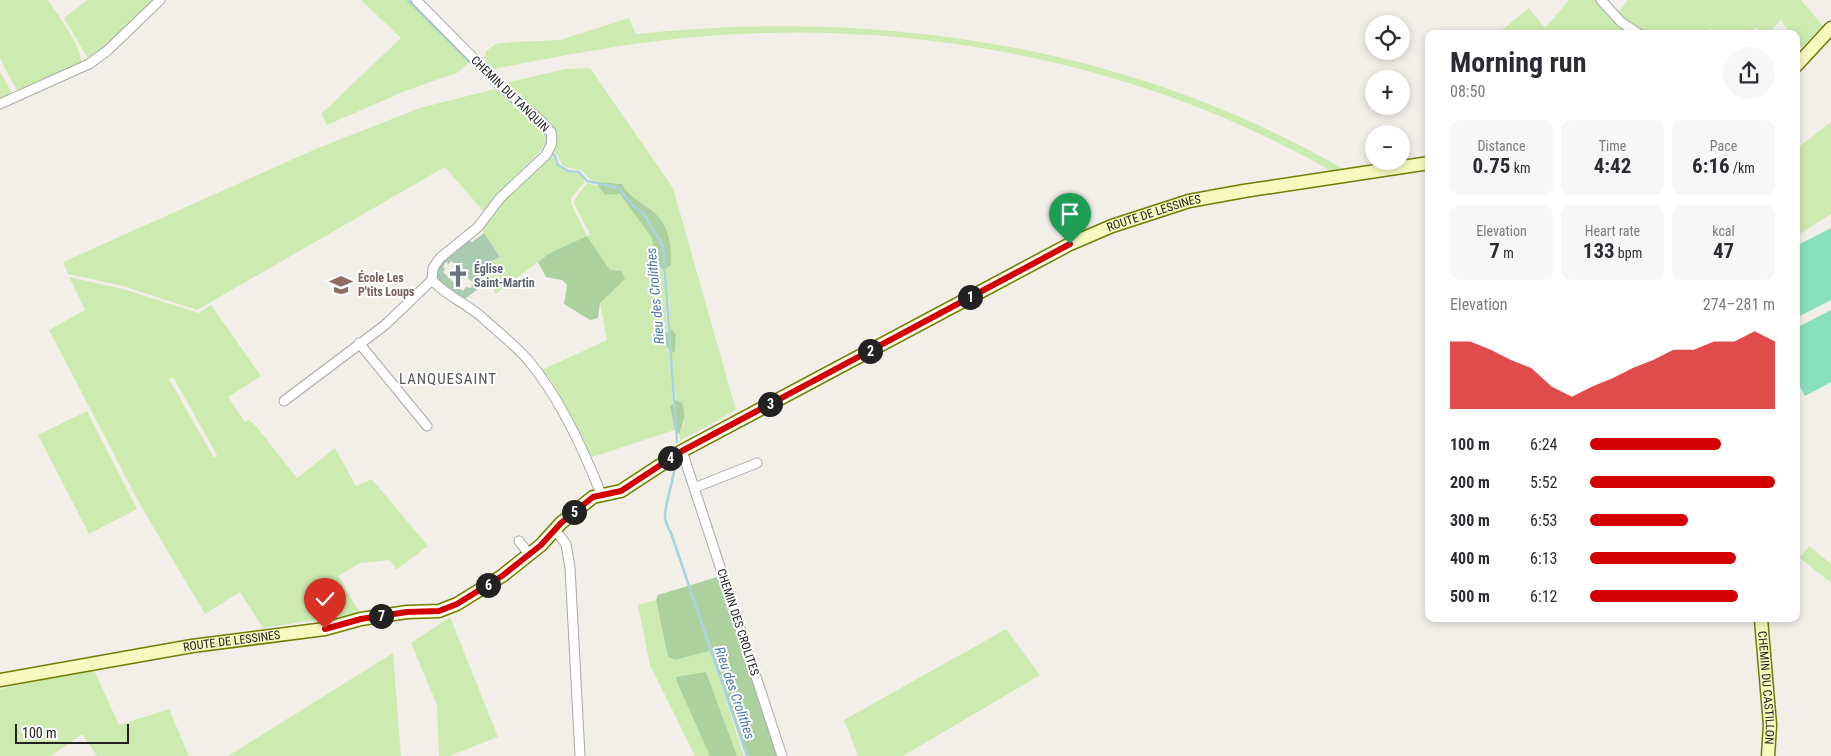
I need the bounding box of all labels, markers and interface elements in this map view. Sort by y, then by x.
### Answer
map controls [1365,15,1410,170]
button: locate [1365,15,1410,60]
text: Morning run [1450,46,1586,79]
button: share [1723,47,1775,99]
street label: CHEMIN DU TANQUIN [468,53,552,135]
button: + [1365,70,1410,115]
text: 08:50 [1450,82,1485,101]
button: − [1365,125,1410,170]
text: Distance [1477,138,1526,154]
text: Time [1599,138,1626,154]
text: Pace [1710,138,1737,154]
text: 0.75 [1472,154,1510,178]
text: 4:42 [1594,154,1631,178]
text: 6:16 [1692,154,1730,178]
text: km [1510,160,1531,176]
text: /km [1730,160,1755,176]
street label: ROUTE DE LESSINES [1105,192,1202,234]
pin [1049,193,1091,244]
icon: arrive [1056,200,1084,228]
text: Elevation [1476,223,1527,239]
text: Heart rate [1585,223,1640,239]
text: kcal [1712,223,1735,239]
text: 7 [1489,239,1500,263]
text: 133 [1583,239,1615,263]
text: 47 [1713,239,1734,263]
text: m [1500,245,1514,261]
text: bpm [1615,245,1642,261]
water label: Rieu des Crolithes [643,247,667,345]
place label: Église Saint-Martin [474,261,535,290]
church icon: Église Saint-Martin [445,263,471,289]
place label: École Les P'tits Loups [358,270,415,299]
school or university icon: École Les P'tits Loups [328,272,354,298]
pin: 1 [958,284,982,310]
text: 1 [967,289,974,305]
text: Elevation [1450,295,1508,314]
text: 274–281 m [1703,295,1775,314]
pin: 2 [858,338,882,364]
text: 2 [867,343,874,359]
district label: LANQUESAINT [399,370,497,388]
pin: 3 [758,392,782,416]
text: 3 [767,396,774,412]
text: 100 m [1450,435,1490,454]
text: 6:24 [1530,435,1557,454]
pin: 4 [658,446,682,470]
text: 4 [667,450,674,466]
text: 200 m [1450,473,1490,492]
text: 5:52 [1530,473,1557,492]
pin: 5 [562,500,586,524]
text: 5 [571,504,578,520]
text: 300 m [1450,511,1490,530]
text: 6:53 [1530,511,1557,530]
text: 400 m [1450,549,1490,568]
text: 6:13 [1530,549,1557,568]
street label: CHEMIN DES CROLITES [714,567,762,677]
pin: 6 [476,572,500,598]
text: 6 [485,577,492,593]
pin [304,578,346,629]
icon: check [311,585,339,613]
text: 500 m [1450,587,1490,606]
text: 6:12 [1530,587,1557,606]
pin: 7 [368,604,394,628]
text: 7 [378,608,385,624]
street label: ROUTE DE LESSINES [182,628,281,654]
street label: CHEMIN DU CASTILLON [1755,630,1777,745]
water label: Rieu des Crolithes [712,645,758,741]
scale bar [15,721,129,744]
text: 100 m [22,725,57,741]

